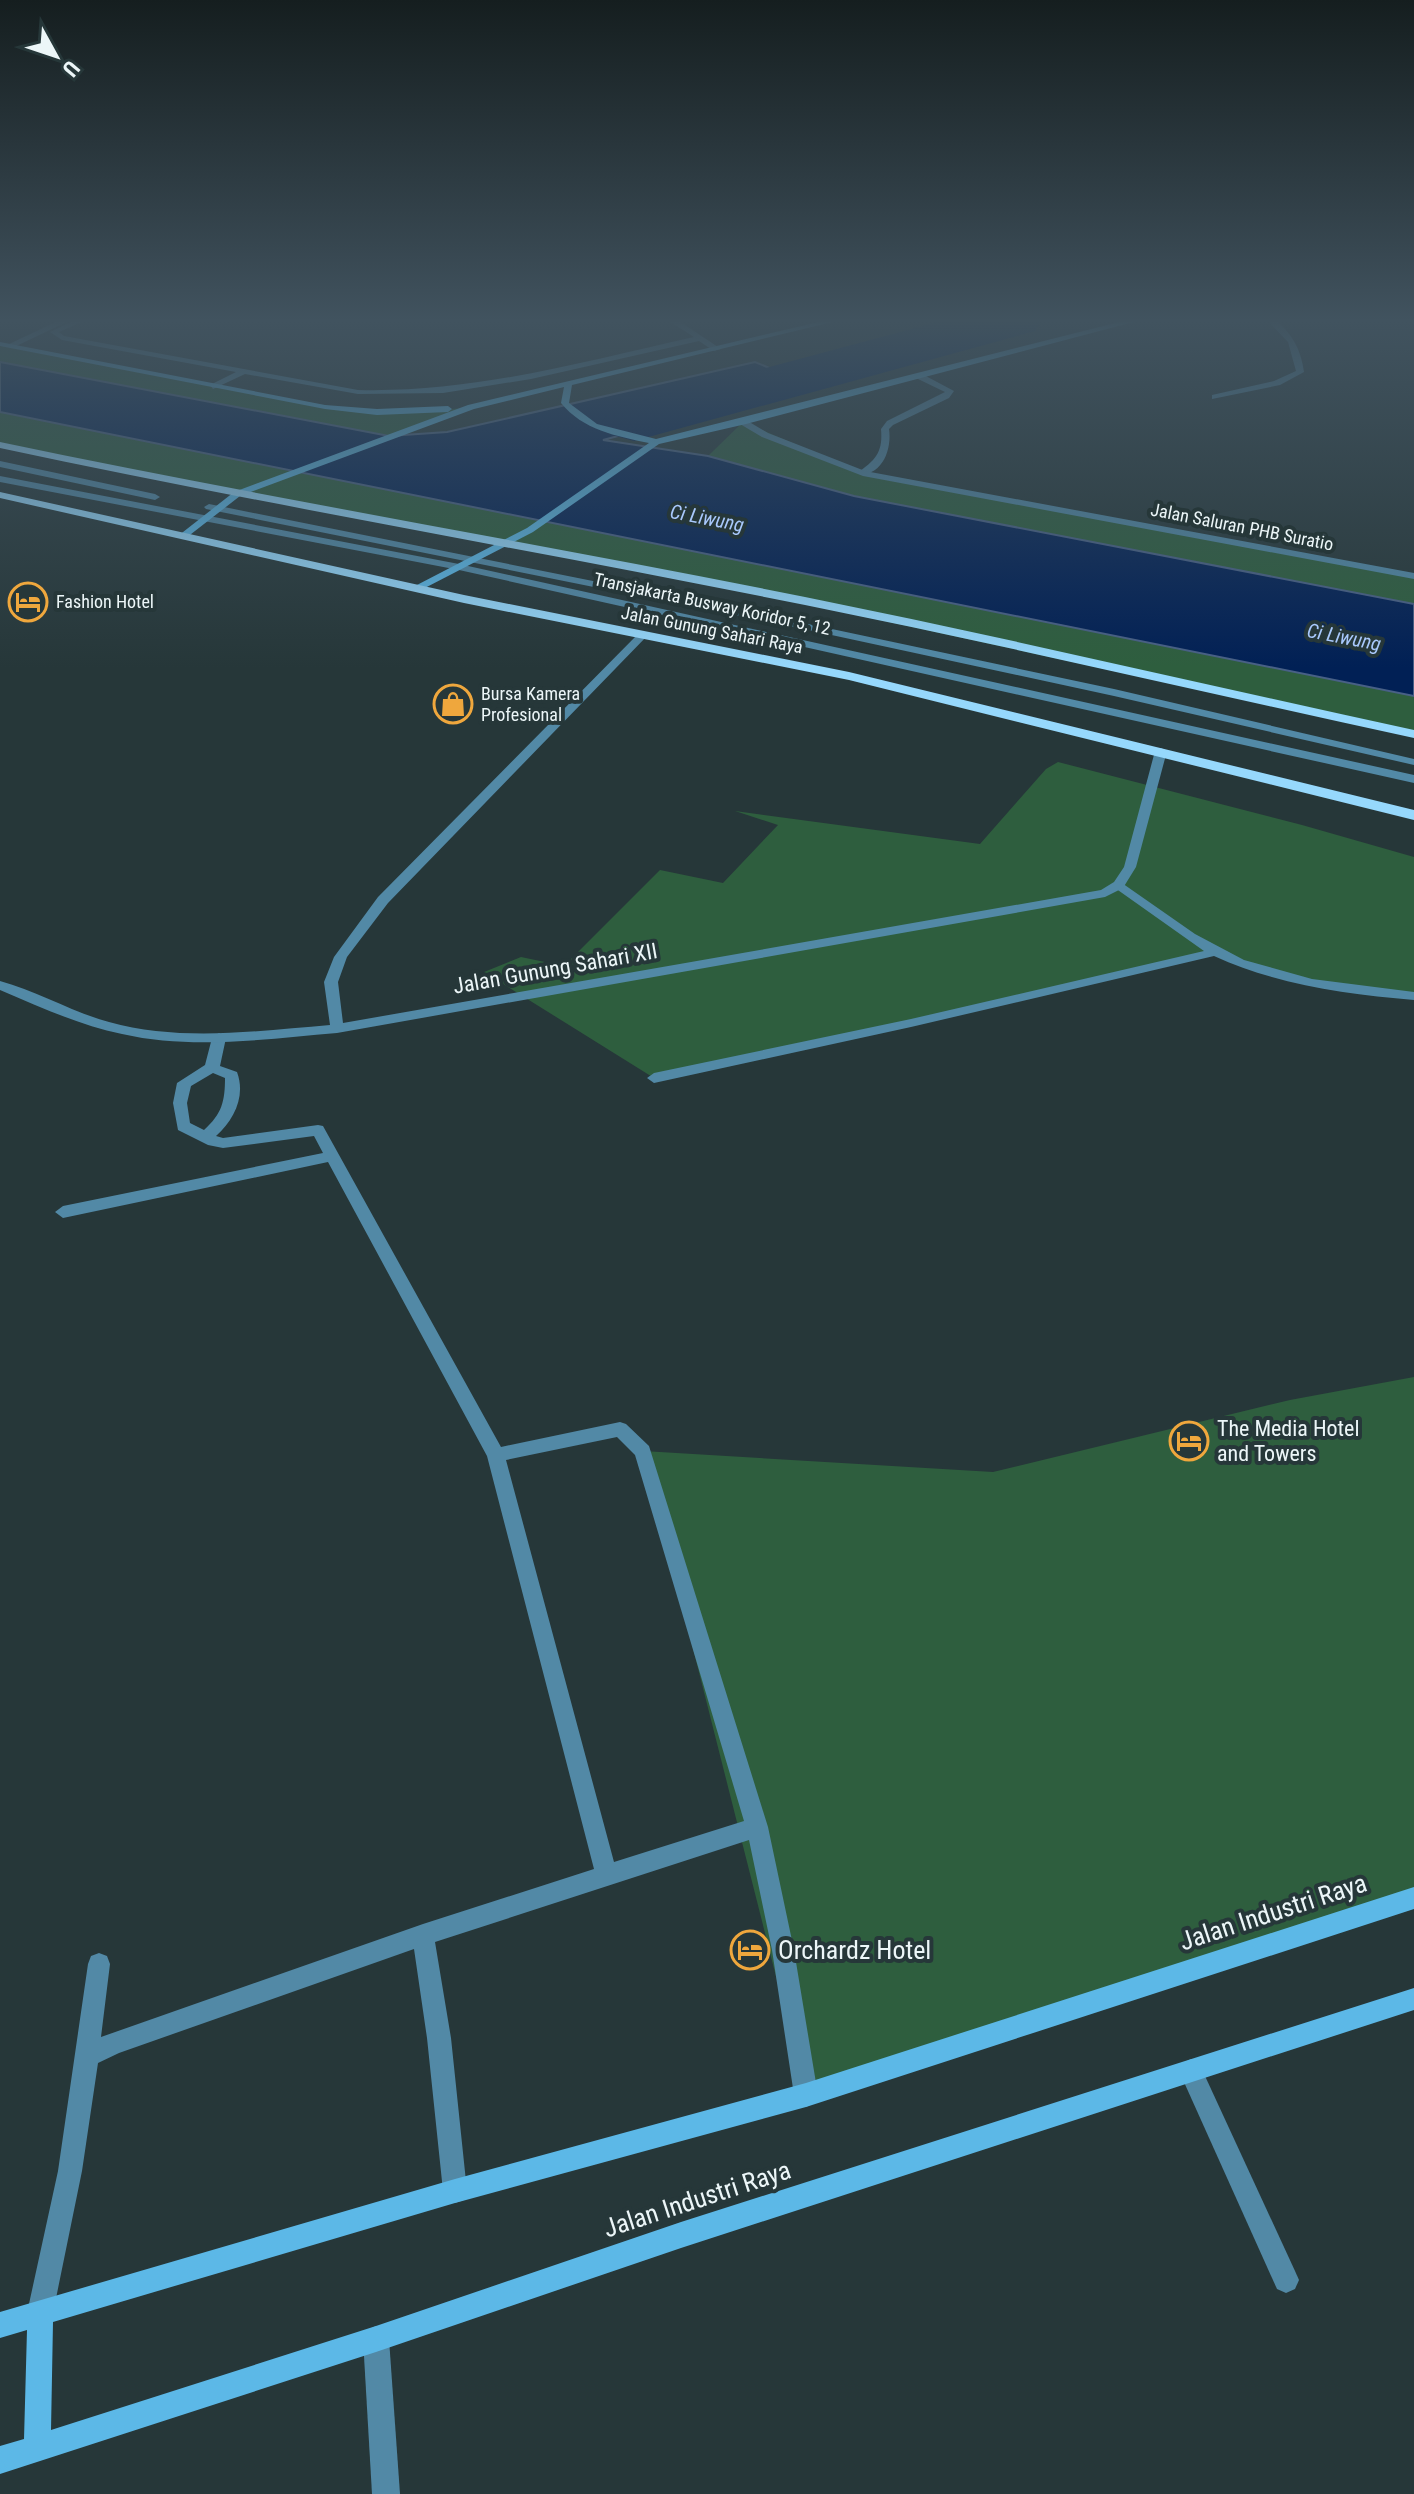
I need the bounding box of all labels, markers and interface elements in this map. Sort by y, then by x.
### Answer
north arrow [16,16,96,96]
text: U [57,56,85,81]
street label: Jalan Saluran PHB Suratio [1149,498,1335,555]
water label: Ci Liwung [668,499,746,537]
street label: Transjakarta Busway Koridor 5, 12 [592,568,832,639]
hotel icon: Fashion Hotel [7,581,49,623]
place label: Fashion Hotel [56,591,154,612]
street label: Jalan Gunung Sahari Raya [620,602,805,657]
water label: Ci Liwung [1305,618,1383,656]
shop icon: Bursa Kamera Profesional [432,683,474,725]
place label: Bursa Kamera Profesional [481,683,580,725]
street label: Jalan Gunung Sahari XII [451,938,659,999]
place label: The Media Hotel and Towers [1217,1416,1359,1466]
hotel icon: The Media Hotel and Towers [1168,1420,1210,1462]
street label: Jalan Industri Raya [1176,1868,1370,1956]
hotel icon: Orchardz Hotel [729,1929,771,1971]
place label: Orchardz Hotel [778,1935,931,1965]
street label: Jalan Industri Raya [600,2155,794,2243]

